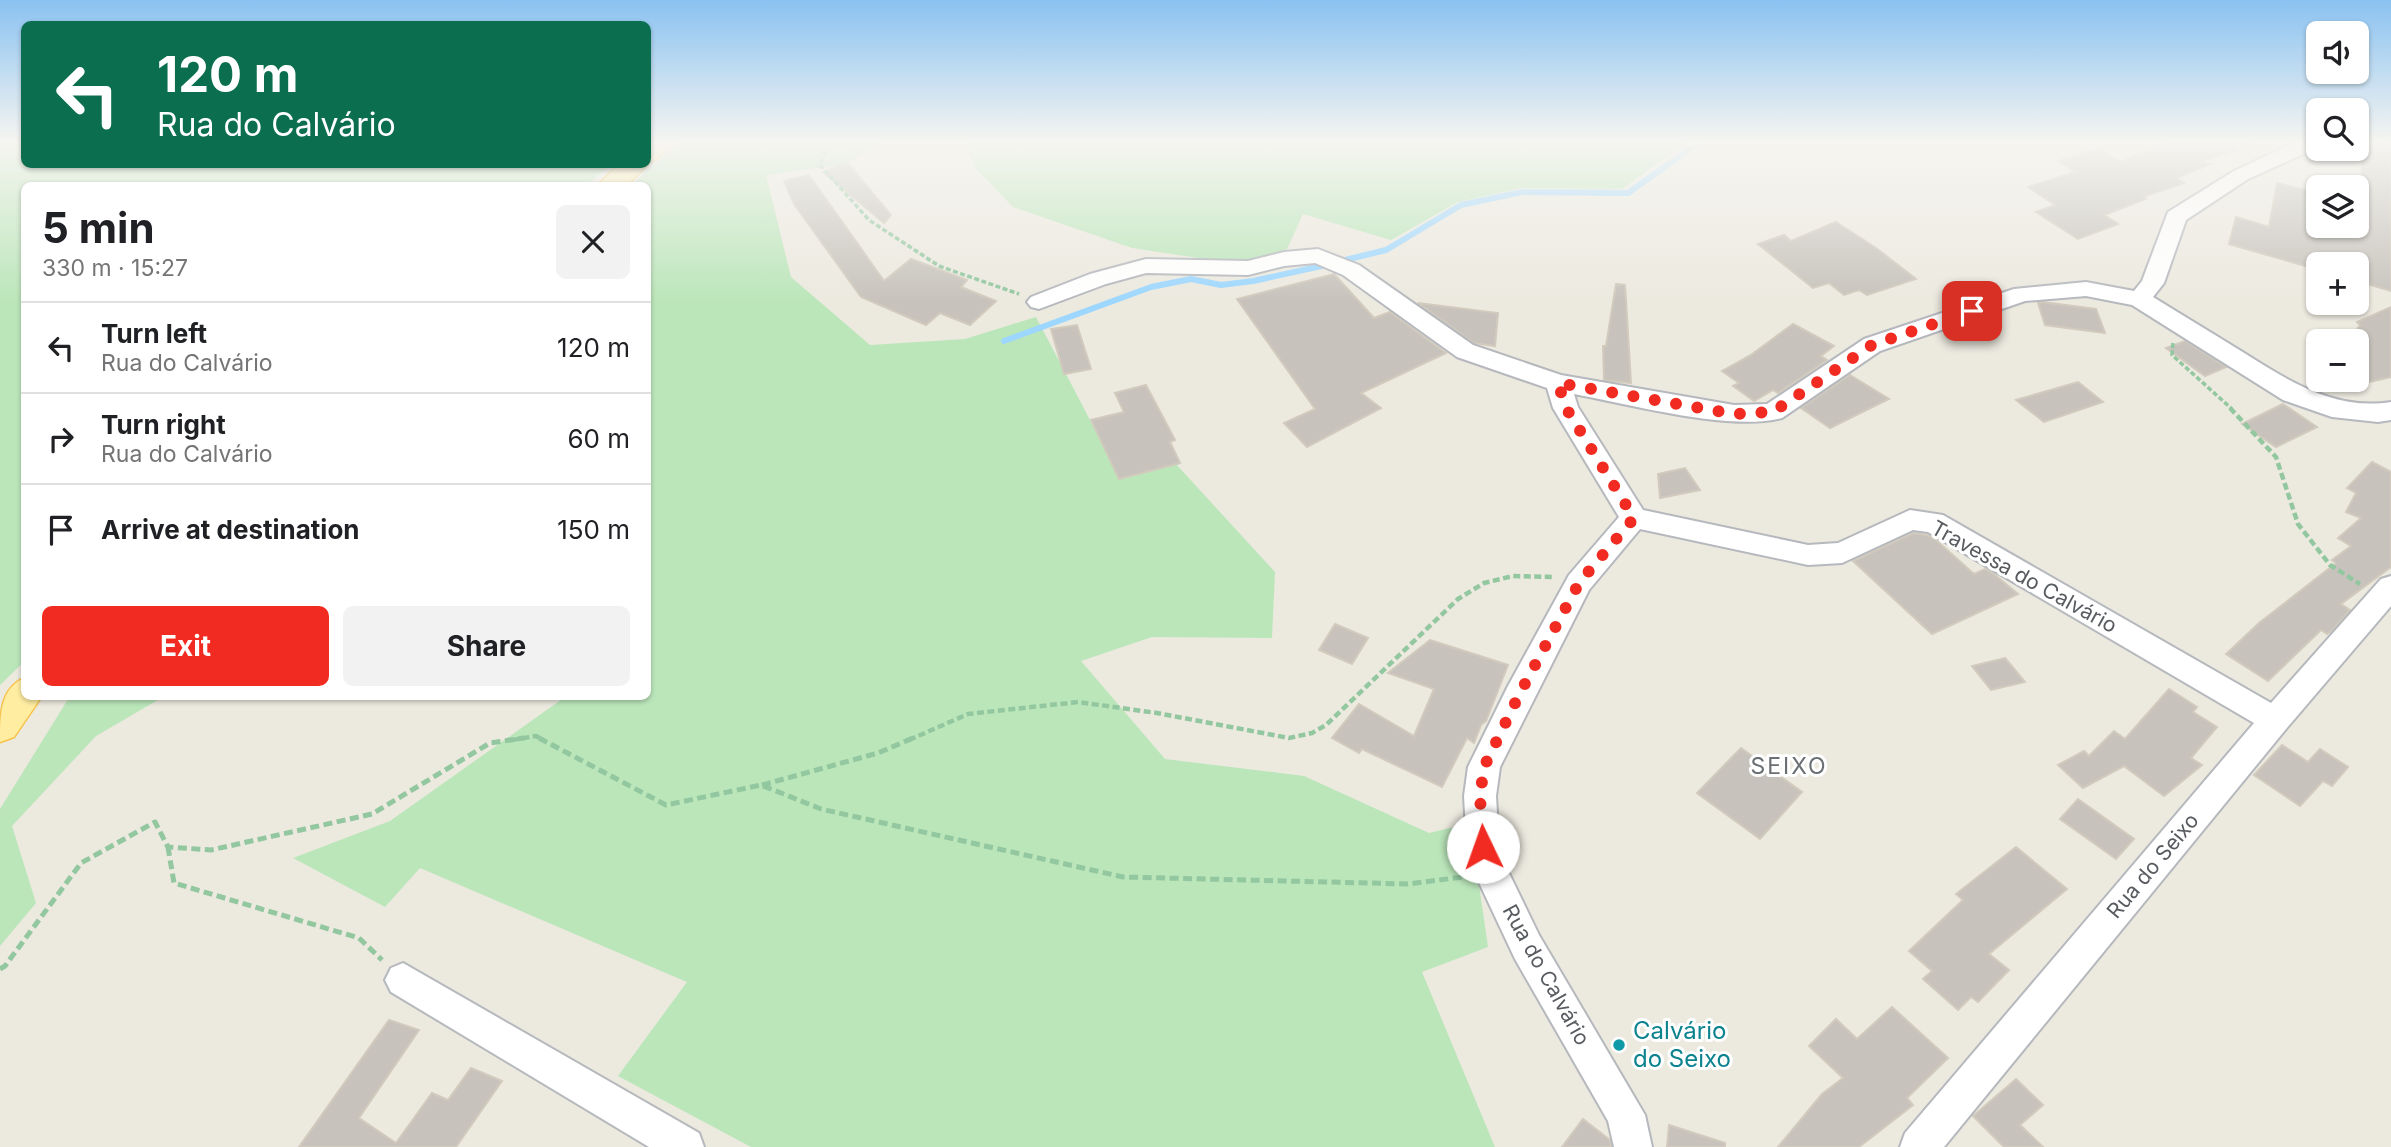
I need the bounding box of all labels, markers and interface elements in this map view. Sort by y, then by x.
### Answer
map controls [2306,21,2369,392]
button: sound [2306,21,2369,84]
text: 120 m [157,45,298,104]
icon: left [42,49,133,140]
button: search [2306,98,2369,161]
text: Rua do Calvário [157,105,396,144]
button: layers [2306,175,2369,238]
text: 5 min [42,202,155,253]
button: close [556,205,630,279]
button: + [2306,252,2369,315]
text: 330 m · 15:27 [42,254,188,282]
pin [1942,281,2002,341]
icon: arrive [1953,292,1991,330]
text: Turn left [101,318,207,349]
icon: left [42,329,80,367]
button: − [2306,329,2369,392]
text: 120 m [557,332,630,363]
text: Rua do Calvário [101,349,273,377]
text: Turn right [101,409,226,440]
icon: right [42,420,80,458]
text: 60 m [567,423,630,454]
text: Rua do Calvário [101,440,273,468]
icon: arrive [42,511,80,549]
text: Arrive at destination [101,514,360,545]
text: 150 m [557,514,630,545]
street label: Travessa do Calvário [1927,515,2121,638]
button: Exit [42,606,329,686]
button: Share [343,606,630,686]
district label: SEIXO [1750,752,1828,780]
street label: Rua do Seixo [2101,808,2204,923]
position arrow [1446,810,1520,884]
street label: Rua do Calvário [1498,900,1595,1049]
place label: Calvário do Seixo [1633,1016,1731,1073]
marker: Calvário do Seixo [1611,1037,1627,1053]

